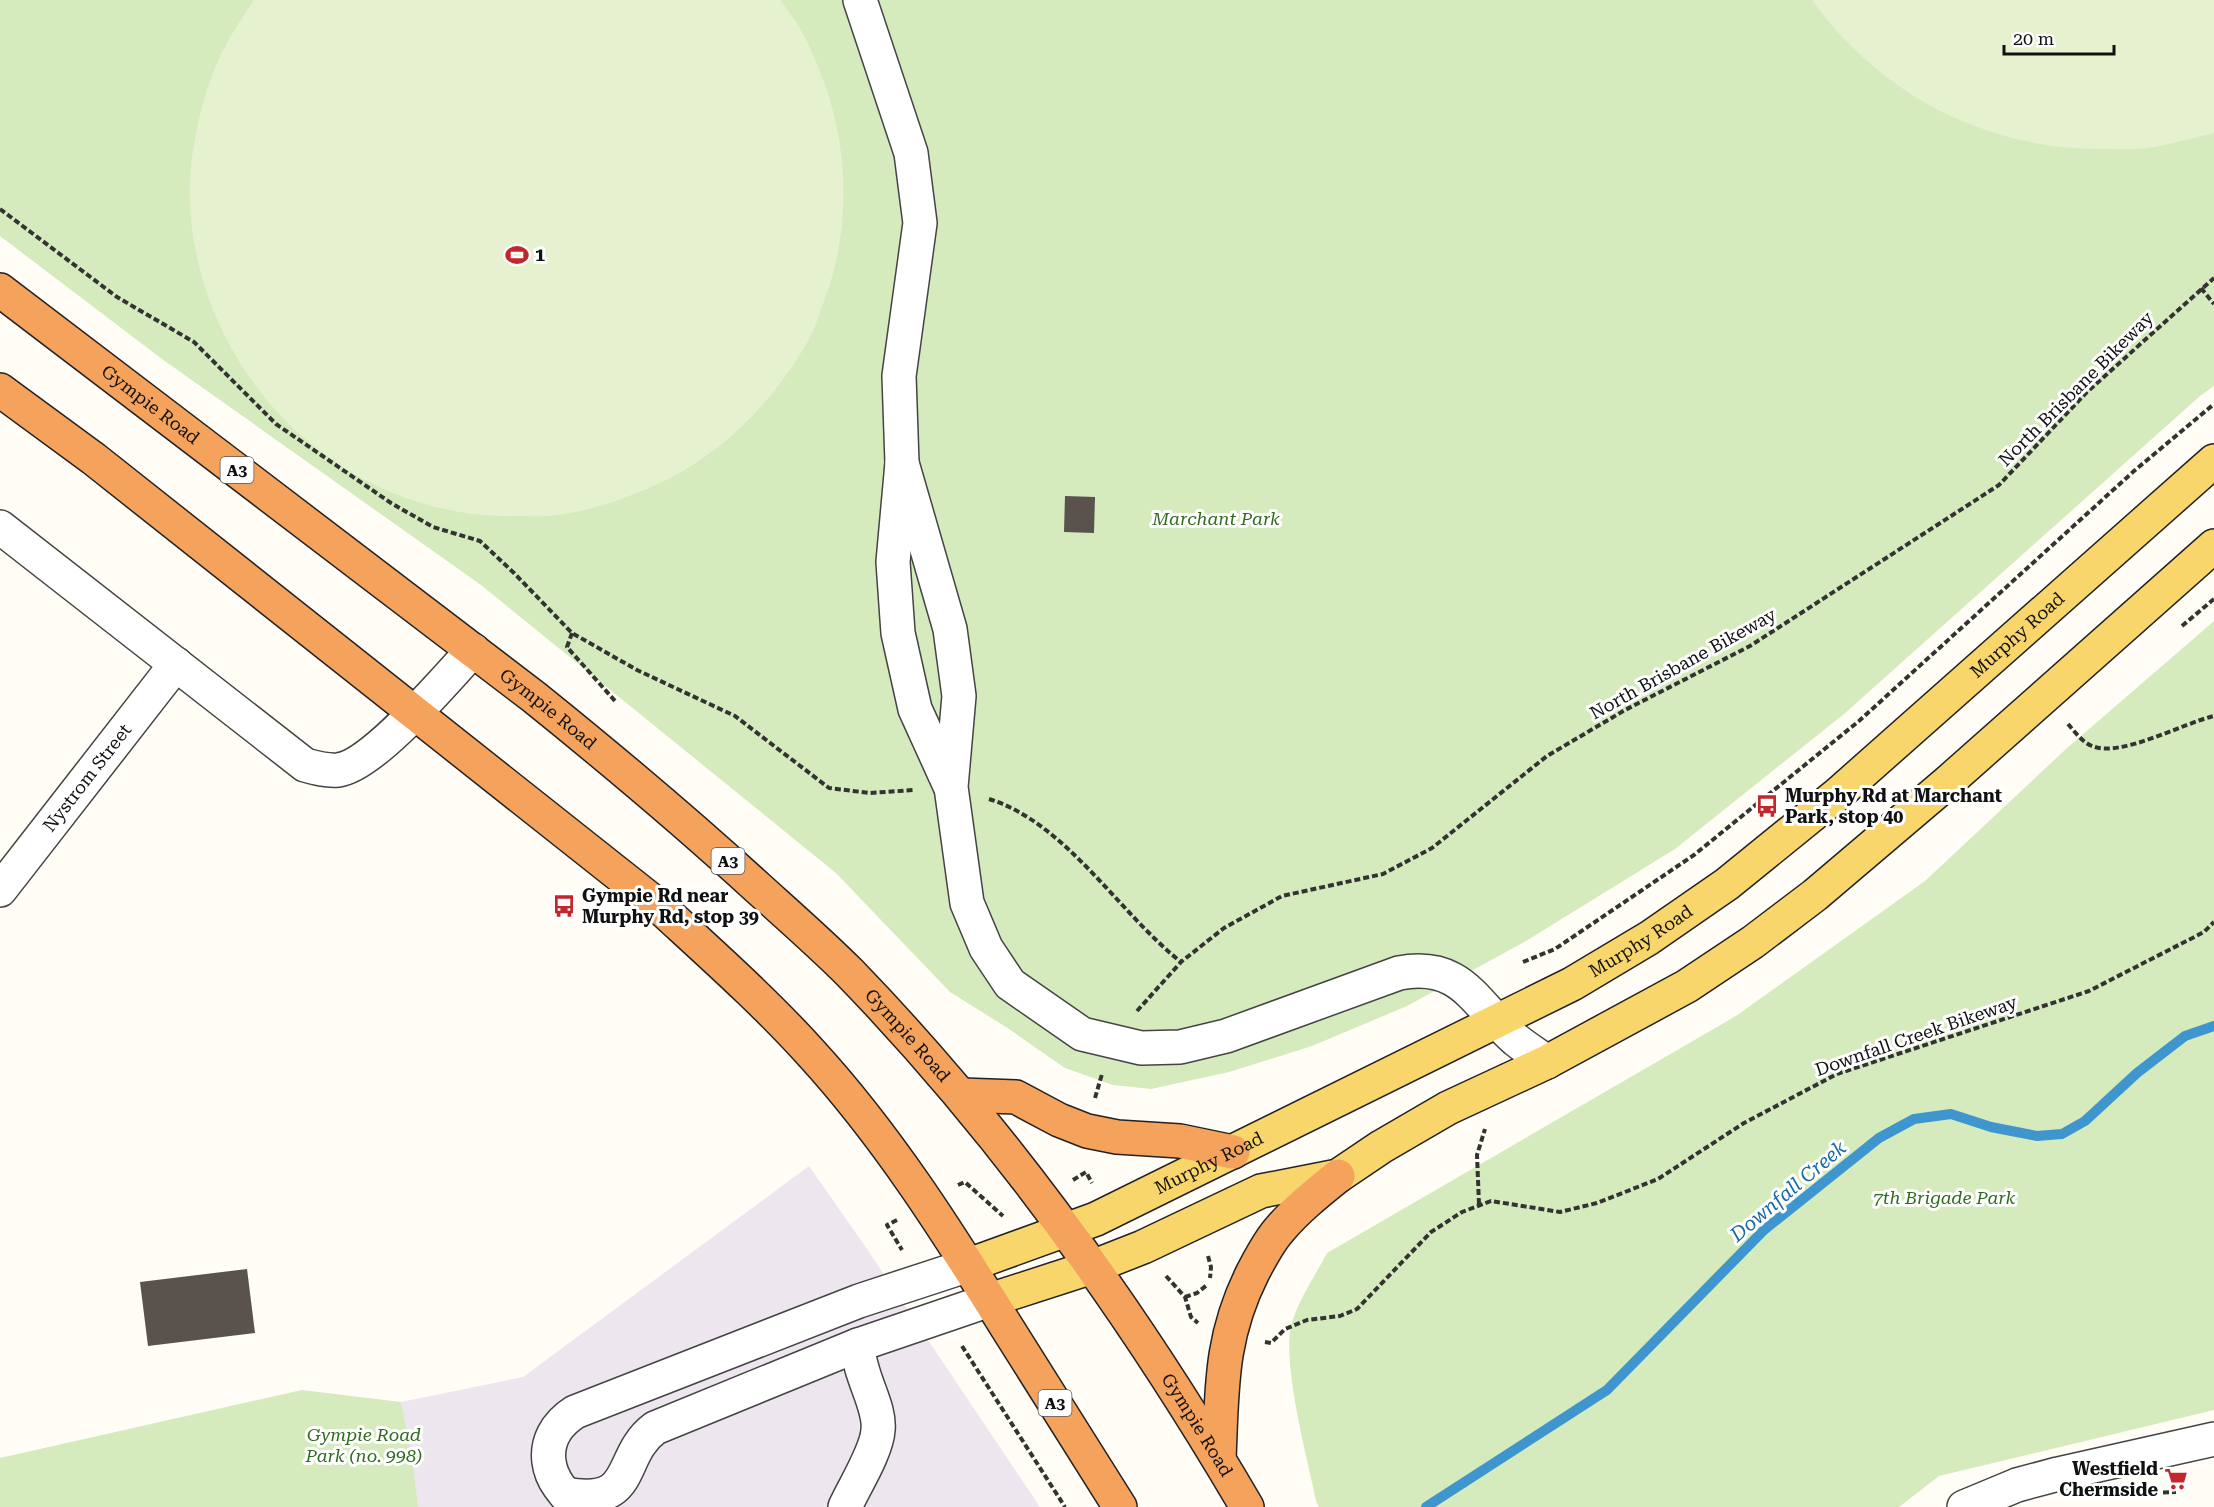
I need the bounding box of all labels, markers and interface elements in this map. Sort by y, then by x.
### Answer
scale bar [2004,18,2114,56]
text: 20 m [2013,28,2054,49]
sports icon: 1 [504,242,530,268]
place label: 1 [535,244,545,265]
street label: North Brisbane Bikeway [1994,307,2158,470]
street label: Gympie Road [97,360,204,448]
road number: A3 [220,457,254,483]
park label: Marchant Park [1151,508,1280,529]
street label: Murphy Road [1966,587,2069,682]
street label: North Brisbane Bikeway [1586,603,1780,724]
street label: Gympie Road [496,664,601,754]
street label: Nystrom Street [38,719,136,836]
place label: Murphy Rd at Marchant Park, stop 40 [1785,785,2002,827]
bus stop icon: Murphy Rd at Marchant Park, stop 40 [1754,793,1780,819]
road number: A3 [712,848,744,874]
place label: Gympie Rd near Murphy Rd, stop 39 [582,885,759,927]
bus stop icon: Gympie Rd near Murphy Rd, stop 39 [551,893,577,919]
street label: Murphy Road [1585,900,1697,981]
street label: Gympie Road [861,984,955,1086]
street label: Downfall Creek Bikeway [1812,991,2020,1080]
street label: Murphy Road [1151,1127,1267,1198]
water label: Downfall Creek [1724,1135,1851,1247]
park label: 7th Brigade Park [1873,1187,2015,1208]
street label: Gympie Road [1157,1369,1238,1480]
road number: A3 [1038,1390,1072,1416]
park label: Gympie Road Park (no. 998) [304,1424,423,1466]
place label: Westfield Chermside [2059,1458,2158,1500]
supermarket icon: Westfield Chermside [2163,1466,2189,1492]

